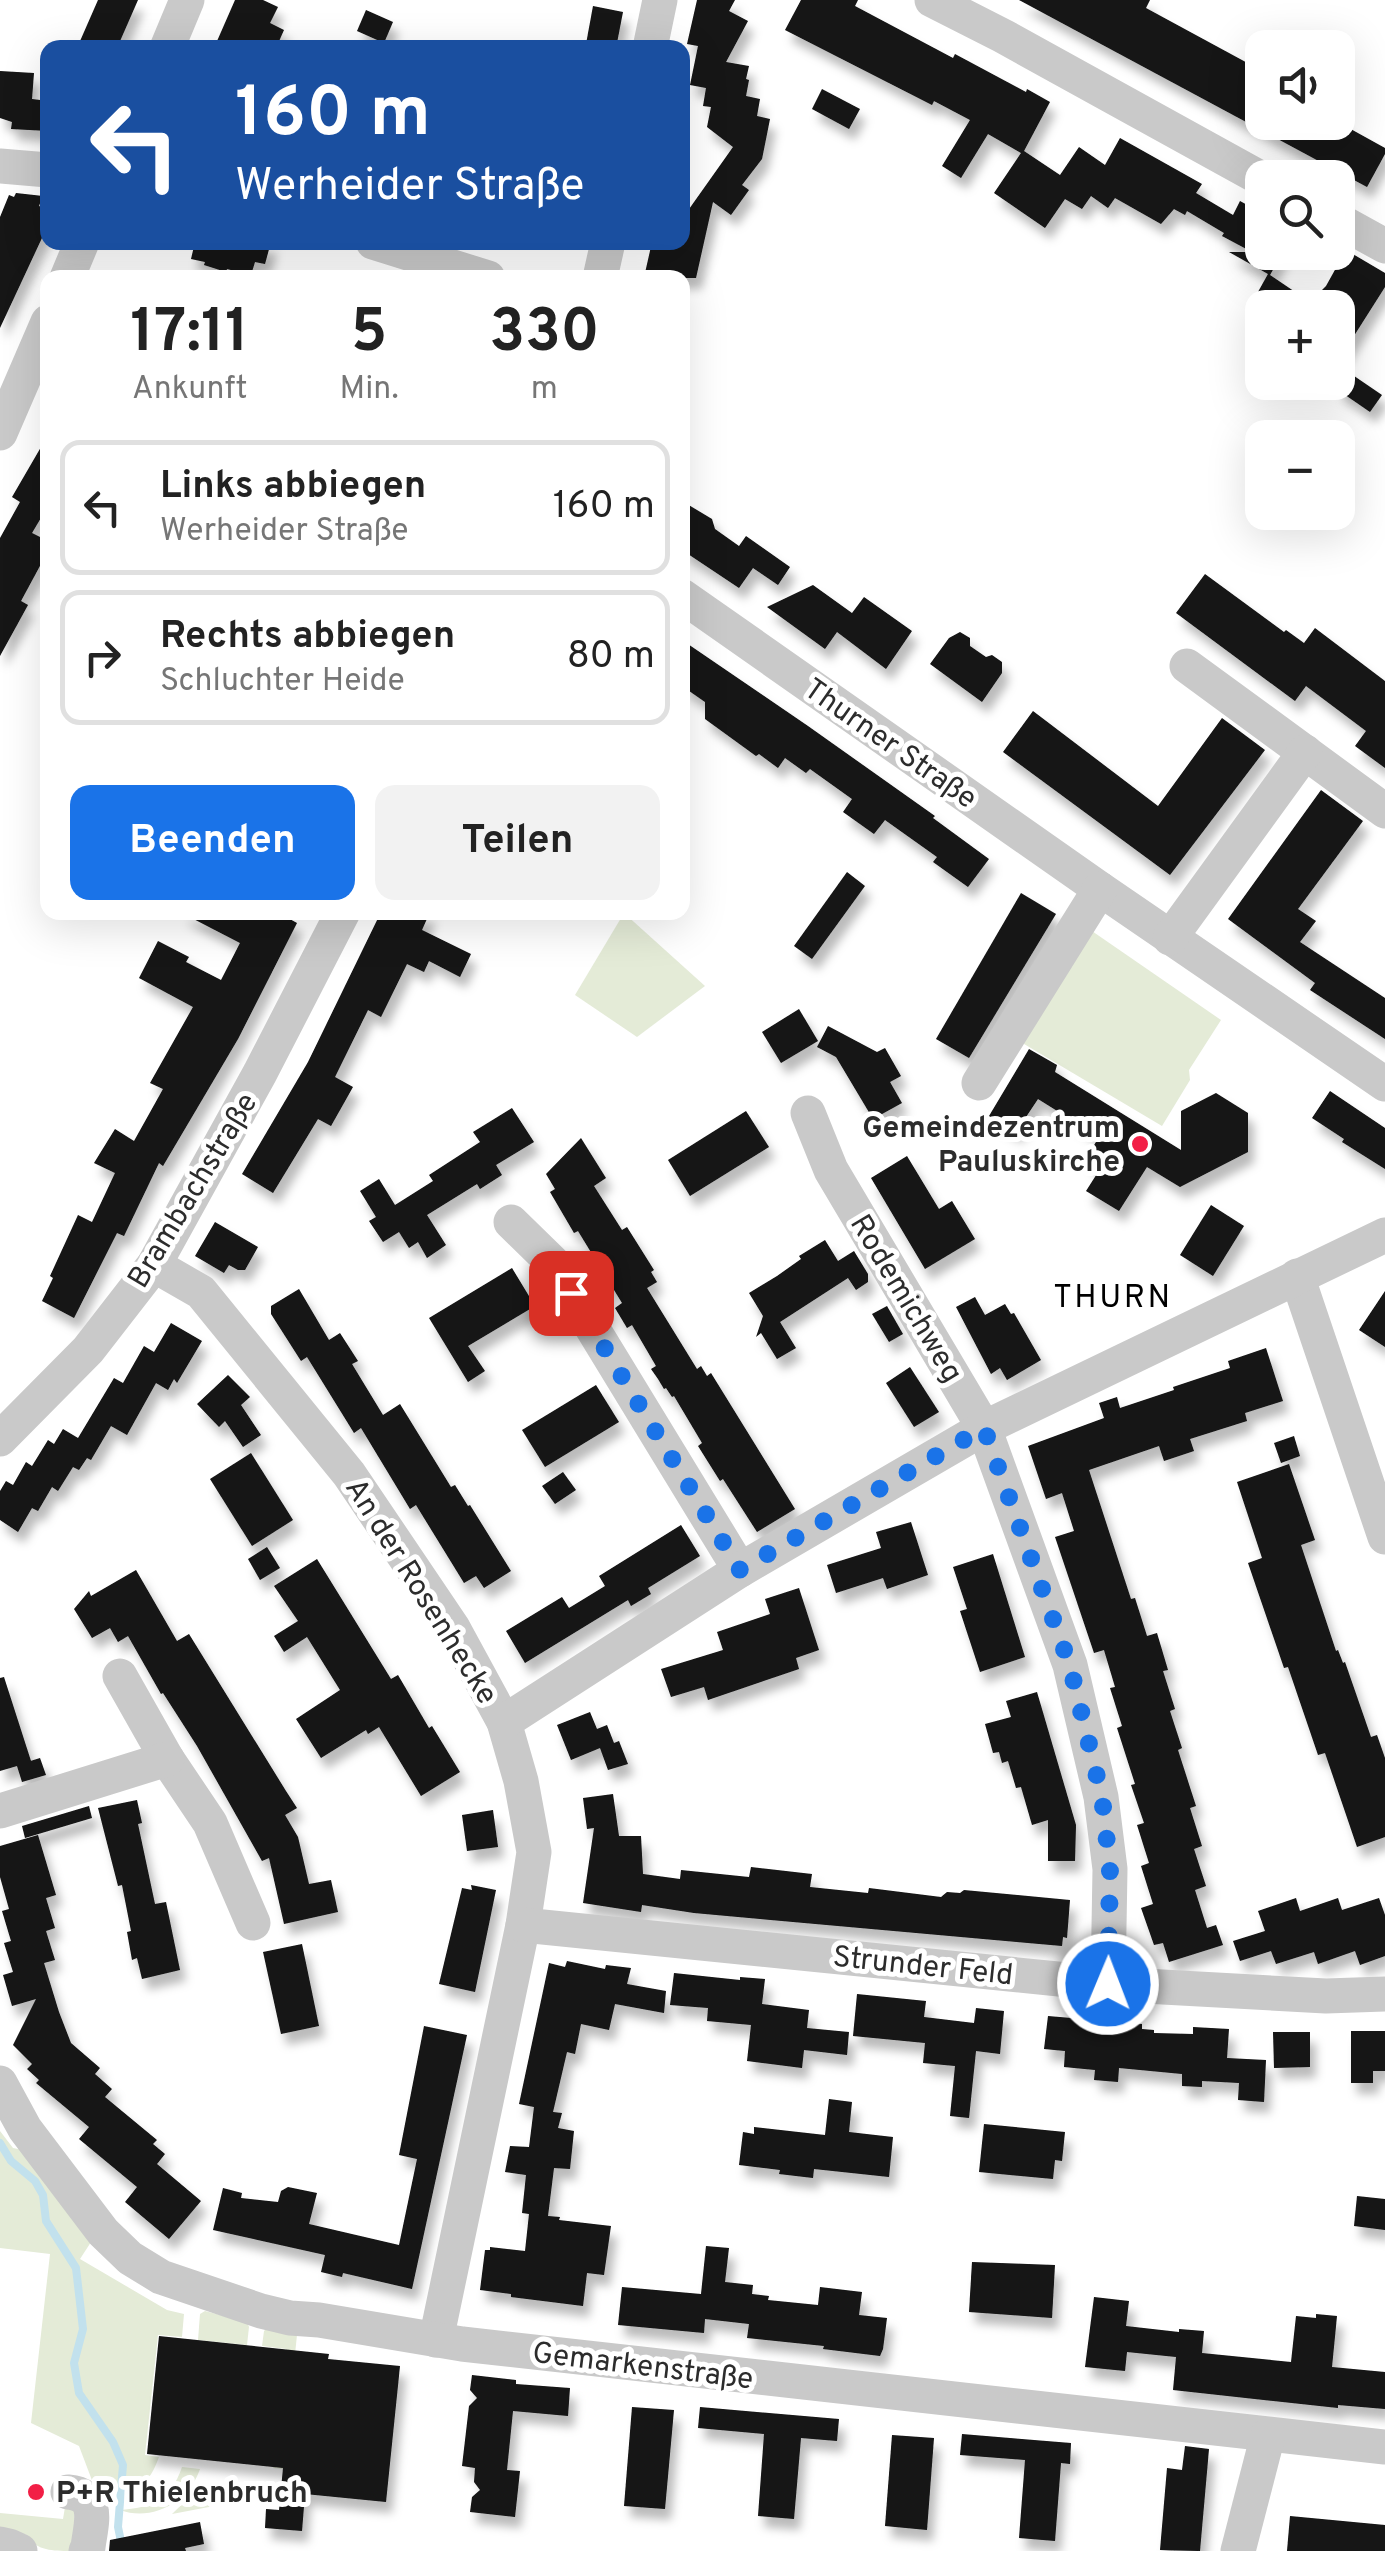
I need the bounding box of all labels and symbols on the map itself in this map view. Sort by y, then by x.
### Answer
street label: Thurner Straße [796,672,983,818]
street label: Brambachstraße [121,1087,267,1296]
place label: Gemeindezentrum Pauluskirche [862,1111,1120,1182]
marker: Gemeindezentrum Pauluskirche [1129,1133,1151,1155]
street label: Rodemichweg [840,1209,969,1390]
pin [529,1251,614,1336]
district label: THURN [1053,1279,1173,1319]
street label: An der Rosenhecke [335,1473,504,1712]
position arrow [1056,1932,1160,2036]
street label: Strunder Feld [831,1940,1015,1995]
street label: Gemarkenstraße [530,2336,755,2399]
place label: P+R Thielenbruch [56,2476,308,2513]
marker: P+R Thielenbruch [25,2481,47,2503]

